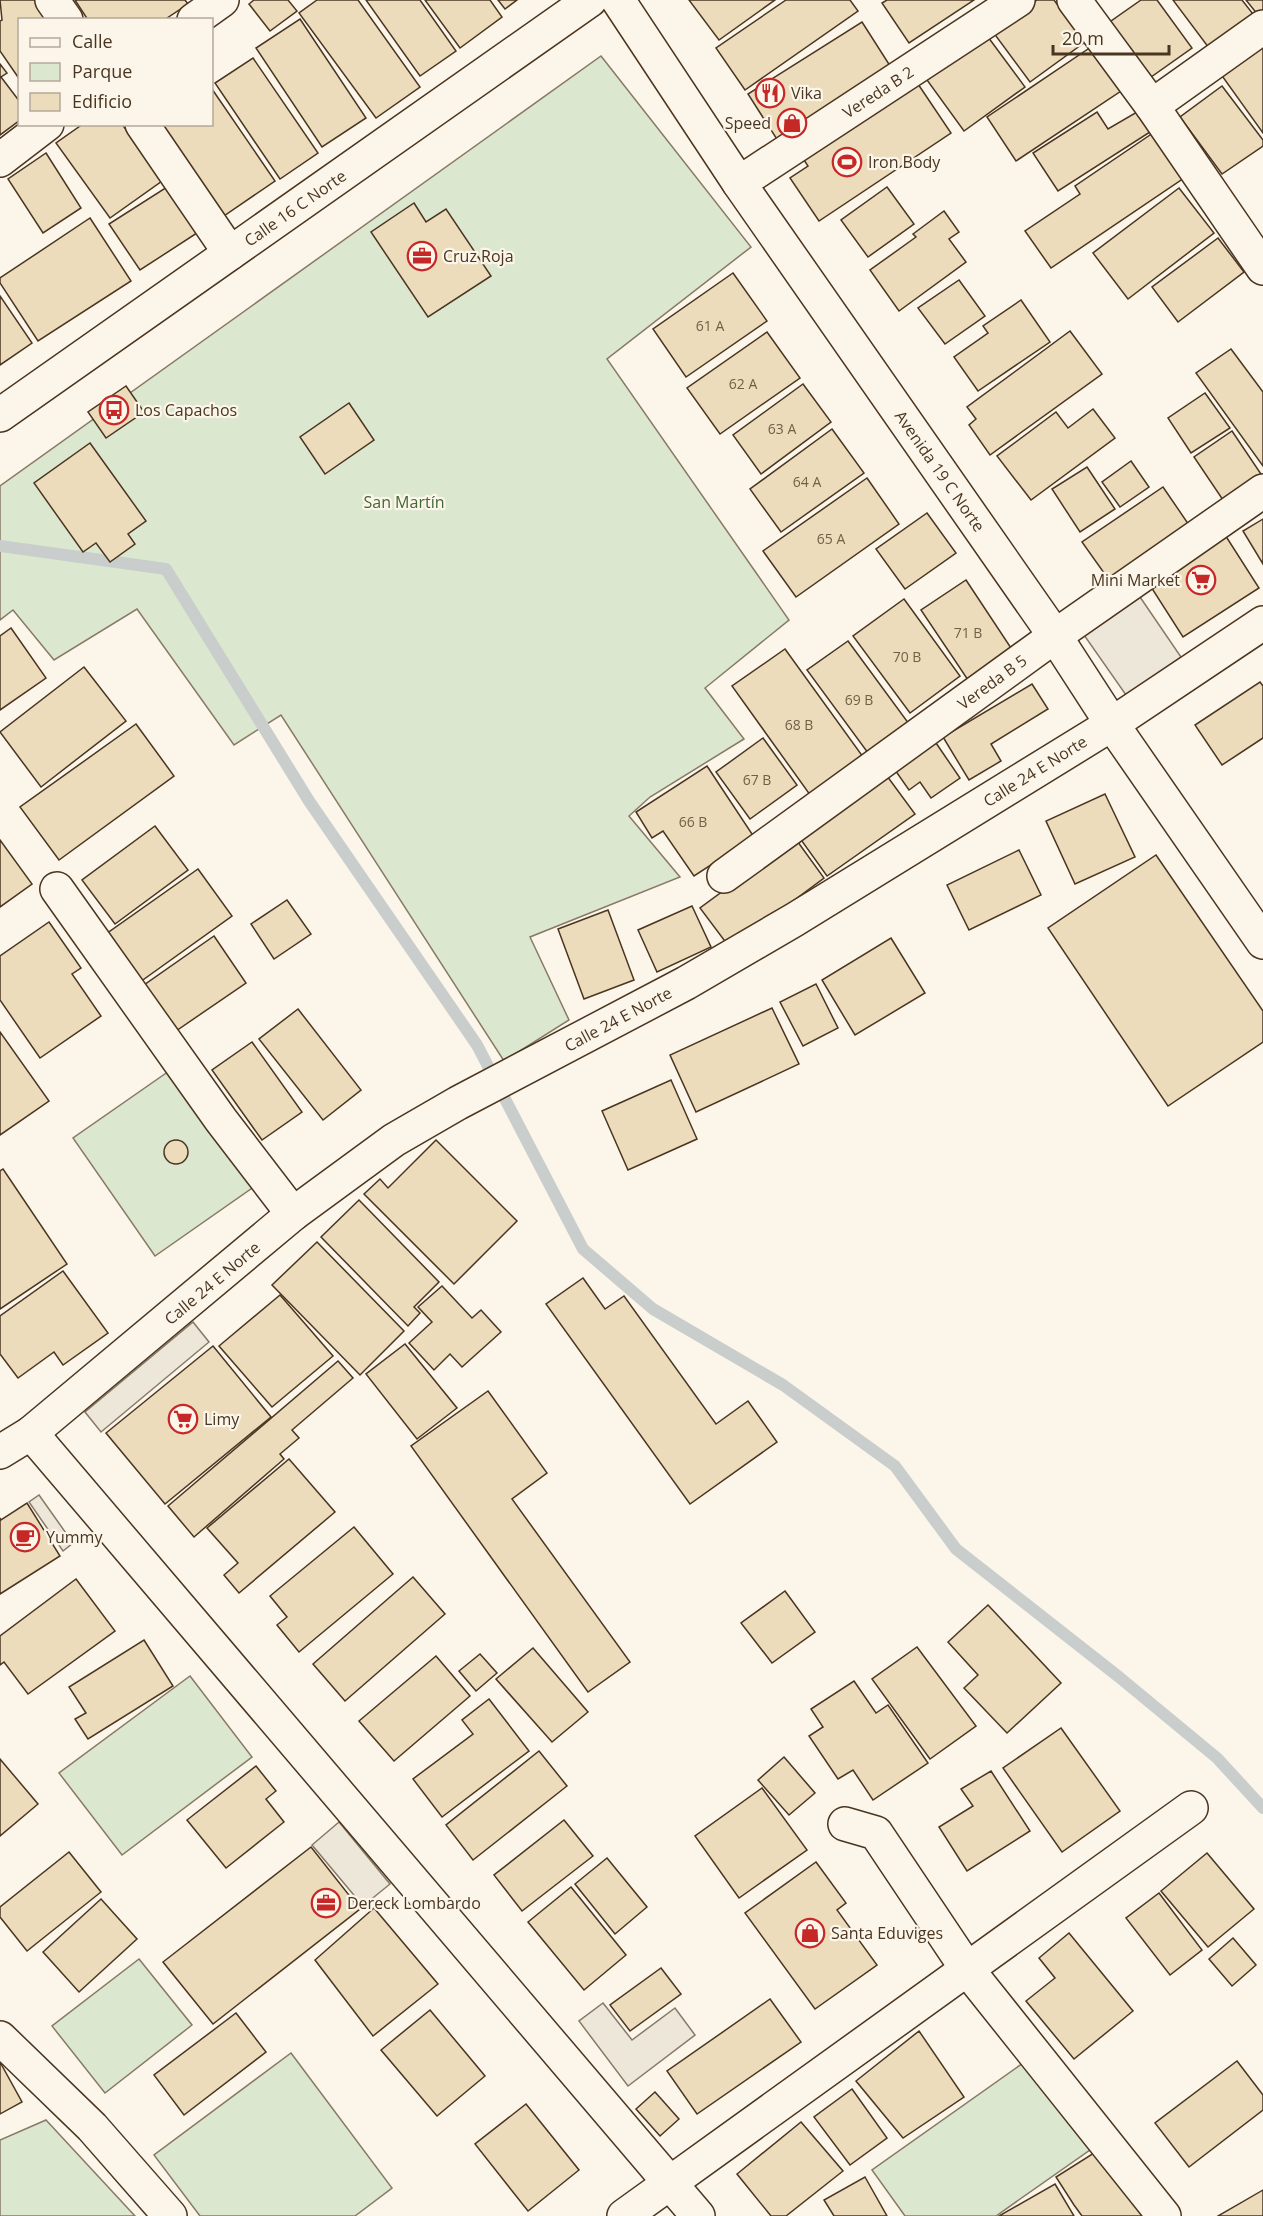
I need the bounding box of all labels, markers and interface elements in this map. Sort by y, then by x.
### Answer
legend [18,18,213,126]
scale bar [1053,18,1168,56]
text: 20 m [1062,26,1104,50]
text: Calle [72,29,113,53]
text: Parque [72,59,132,83]
street label: Vereda B 2 [838,61,918,123]
restaurant icon: Vika [754,77,786,109]
place label: Vika [791,82,822,104]
text: Edificio [72,89,132,113]
shop icon: Speed [776,107,808,139]
place label: Speed [725,112,771,134]
sports icon: Iron Body [831,146,863,178]
place label: Iron Body [868,151,941,173]
street label: Calle 16 C Norte [240,165,350,251]
office icon: Cruz Roja [406,240,438,272]
place label: Cruz Roja [443,245,514,267]
house number: 61 A [696,316,724,335]
house number: 62 A [729,374,757,393]
bus stop icon: Los Capachos [98,394,130,426]
place label: Los Capachos [135,399,237,421]
street label: Avenida 19 C Norte [890,406,990,536]
house number: 63 A [768,419,796,438]
house number: 64 A [793,472,821,491]
park label: San Martín [363,491,445,513]
house number: 65 A [817,529,845,548]
supermarket icon: Mini Market [1185,564,1217,596]
place label: Mini Market [1091,569,1180,591]
house number: 71 B [954,623,982,642]
house number: 70 B [893,647,921,666]
street label: Vereda B 5 [953,649,1031,715]
house number: 69 B [845,690,873,709]
house number: 68 B [785,715,813,734]
street label: Calle 24 E Norte [979,730,1091,812]
house number: 67 B [743,770,771,789]
house number: 66 B [679,812,707,831]
street label: Calle 24 E Norte [560,981,676,1057]
street label: Calle 24 E Norte [160,1236,265,1330]
supermarket icon: Limy [167,1403,199,1435]
place label: Limy [204,1408,240,1430]
cafe icon: Yummy [9,1521,41,1553]
place label: Yummy [46,1526,103,1548]
office icon: Dereck Lombardo [310,1887,342,1919]
place label: Dereck Lombardo [347,1892,481,1914]
shop icon: Santa Eduviges [794,1917,826,1949]
place label: Santa Eduviges [831,1922,943,1944]

